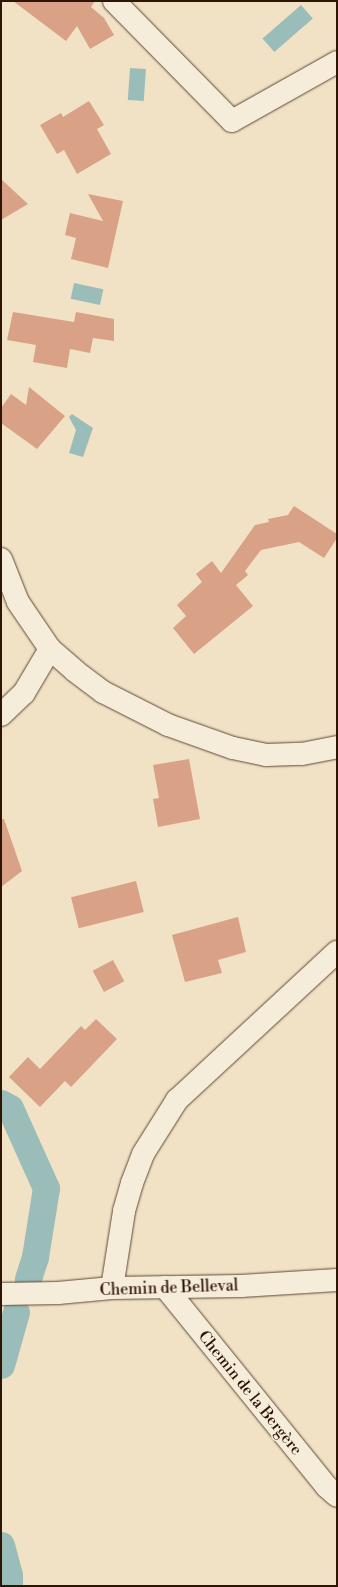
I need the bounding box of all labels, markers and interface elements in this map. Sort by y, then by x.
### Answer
street label: Chemin de Belleval [99,1276,239,1300]
street label: Chemin de la Bergère [194,1327,306,1459]

